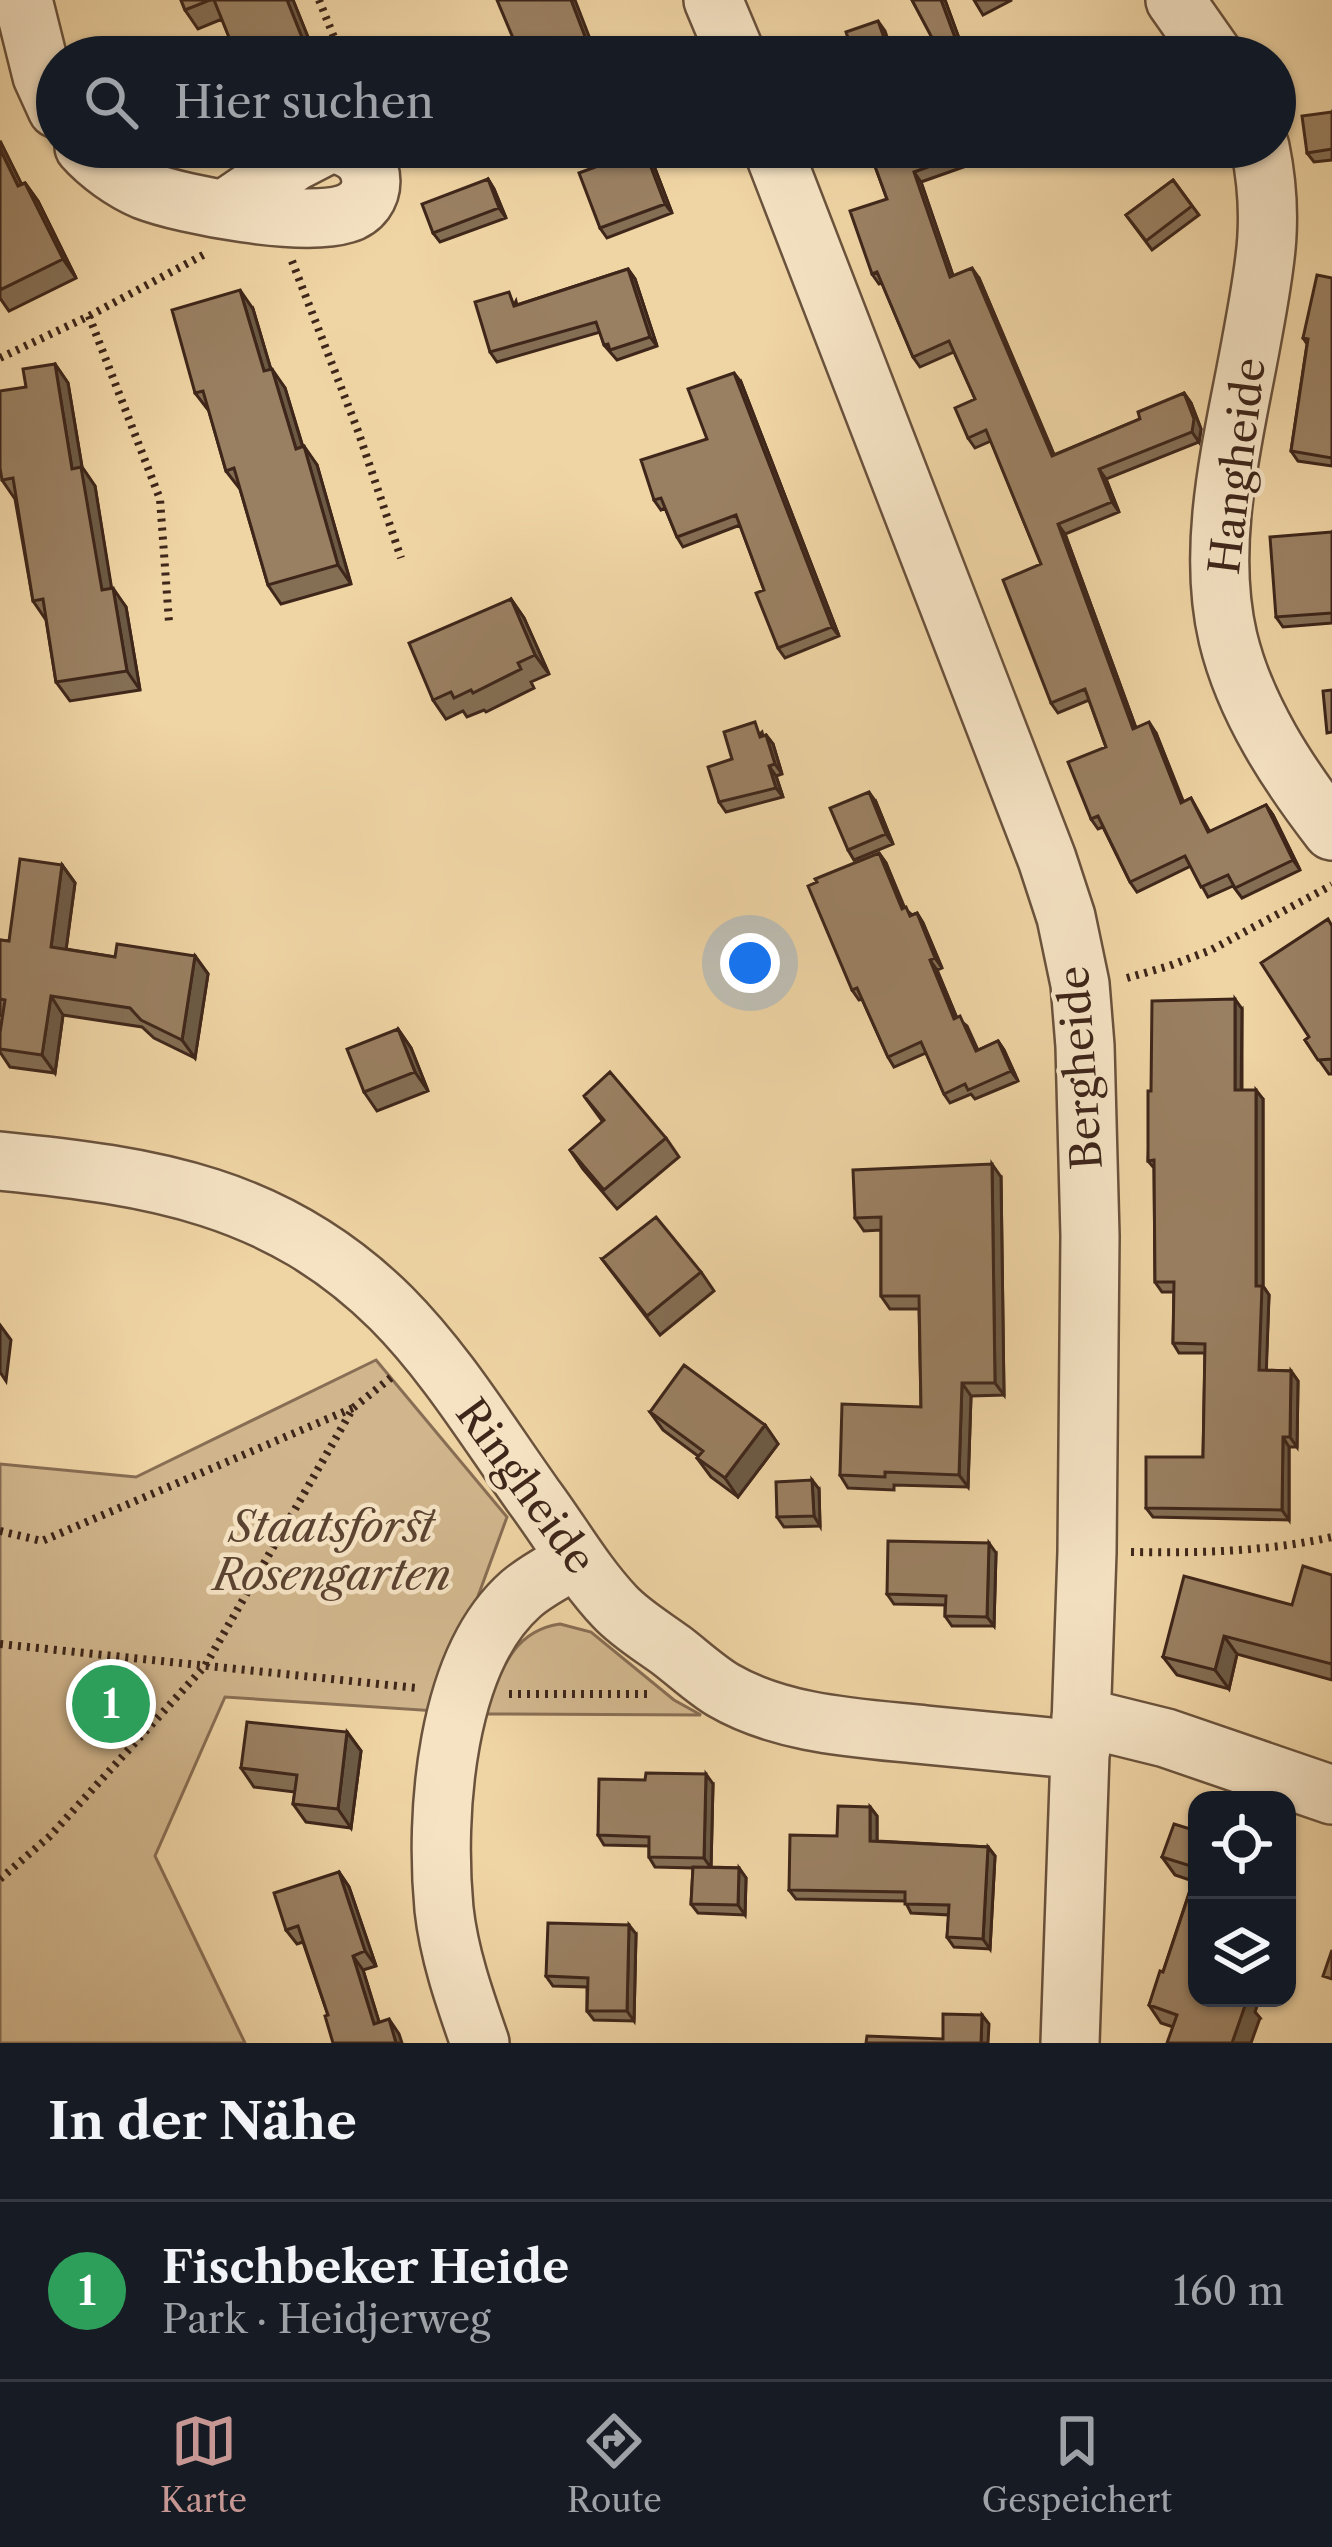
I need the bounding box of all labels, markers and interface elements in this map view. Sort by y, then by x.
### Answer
search box [36,36,1296,168]
icon: search [78,69,144,135]
text: Hier suchen [174,74,434,130]
street label: Hangheide [1198,355,1276,577]
your location [720,933,780,993]
street label: Bergheide [1047,964,1113,1172]
street label: Ringheide [445,1388,607,1584]
park label: Staatsforst Rosengarten [210,1501,451,1601]
pin: 1 [72,1659,150,1749]
map controls [1188,1791,1296,2007]
button: locate [1188,1791,1296,1899]
button: layers [1188,1899,1296,2007]
text: In der Nähe [48,2090,357,2152]
text: Fischbeker Heide [162,2239,569,2295]
text: 1 [78,2267,96,2315]
text: 160 m [1173,2267,1284,2315]
text: Park · Heidjerweg [162,2295,491,2343]
tab: Karte [160,2408,247,2521]
tab: Route [567,2408,662,2521]
tab: Gespeichert [982,2408,1172,2521]

